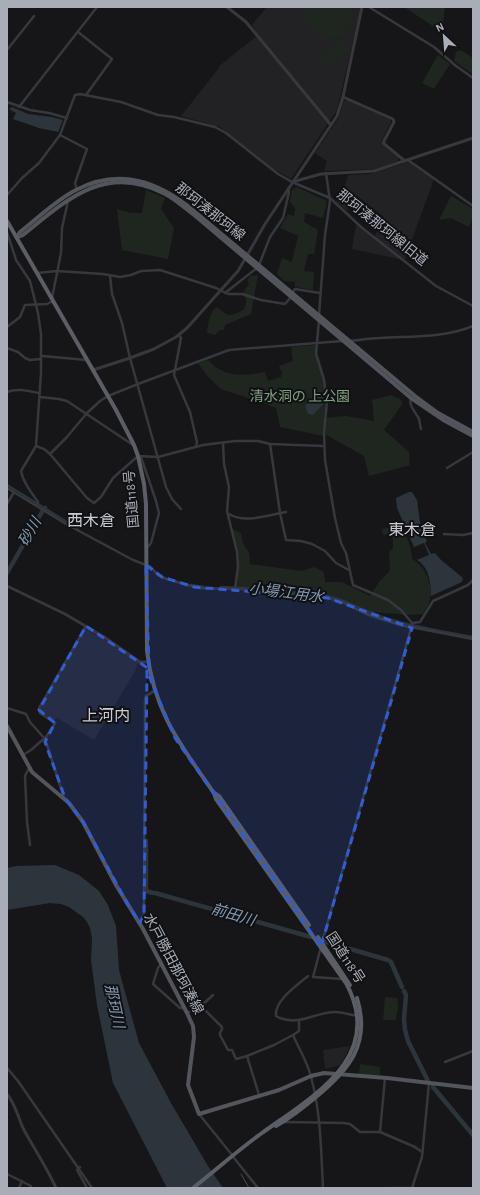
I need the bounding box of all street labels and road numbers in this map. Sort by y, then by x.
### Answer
street label: 那珂湊那珂線 [173,180,248,243]
street label: 那珂湊那珂線旧道 [334,187,431,269]
street label: 国道118号 [121,469,142,529]
street label: 水戸勝田那珂湊線 [141,911,206,1017]
street label: 国道118号 [323,929,368,986]

